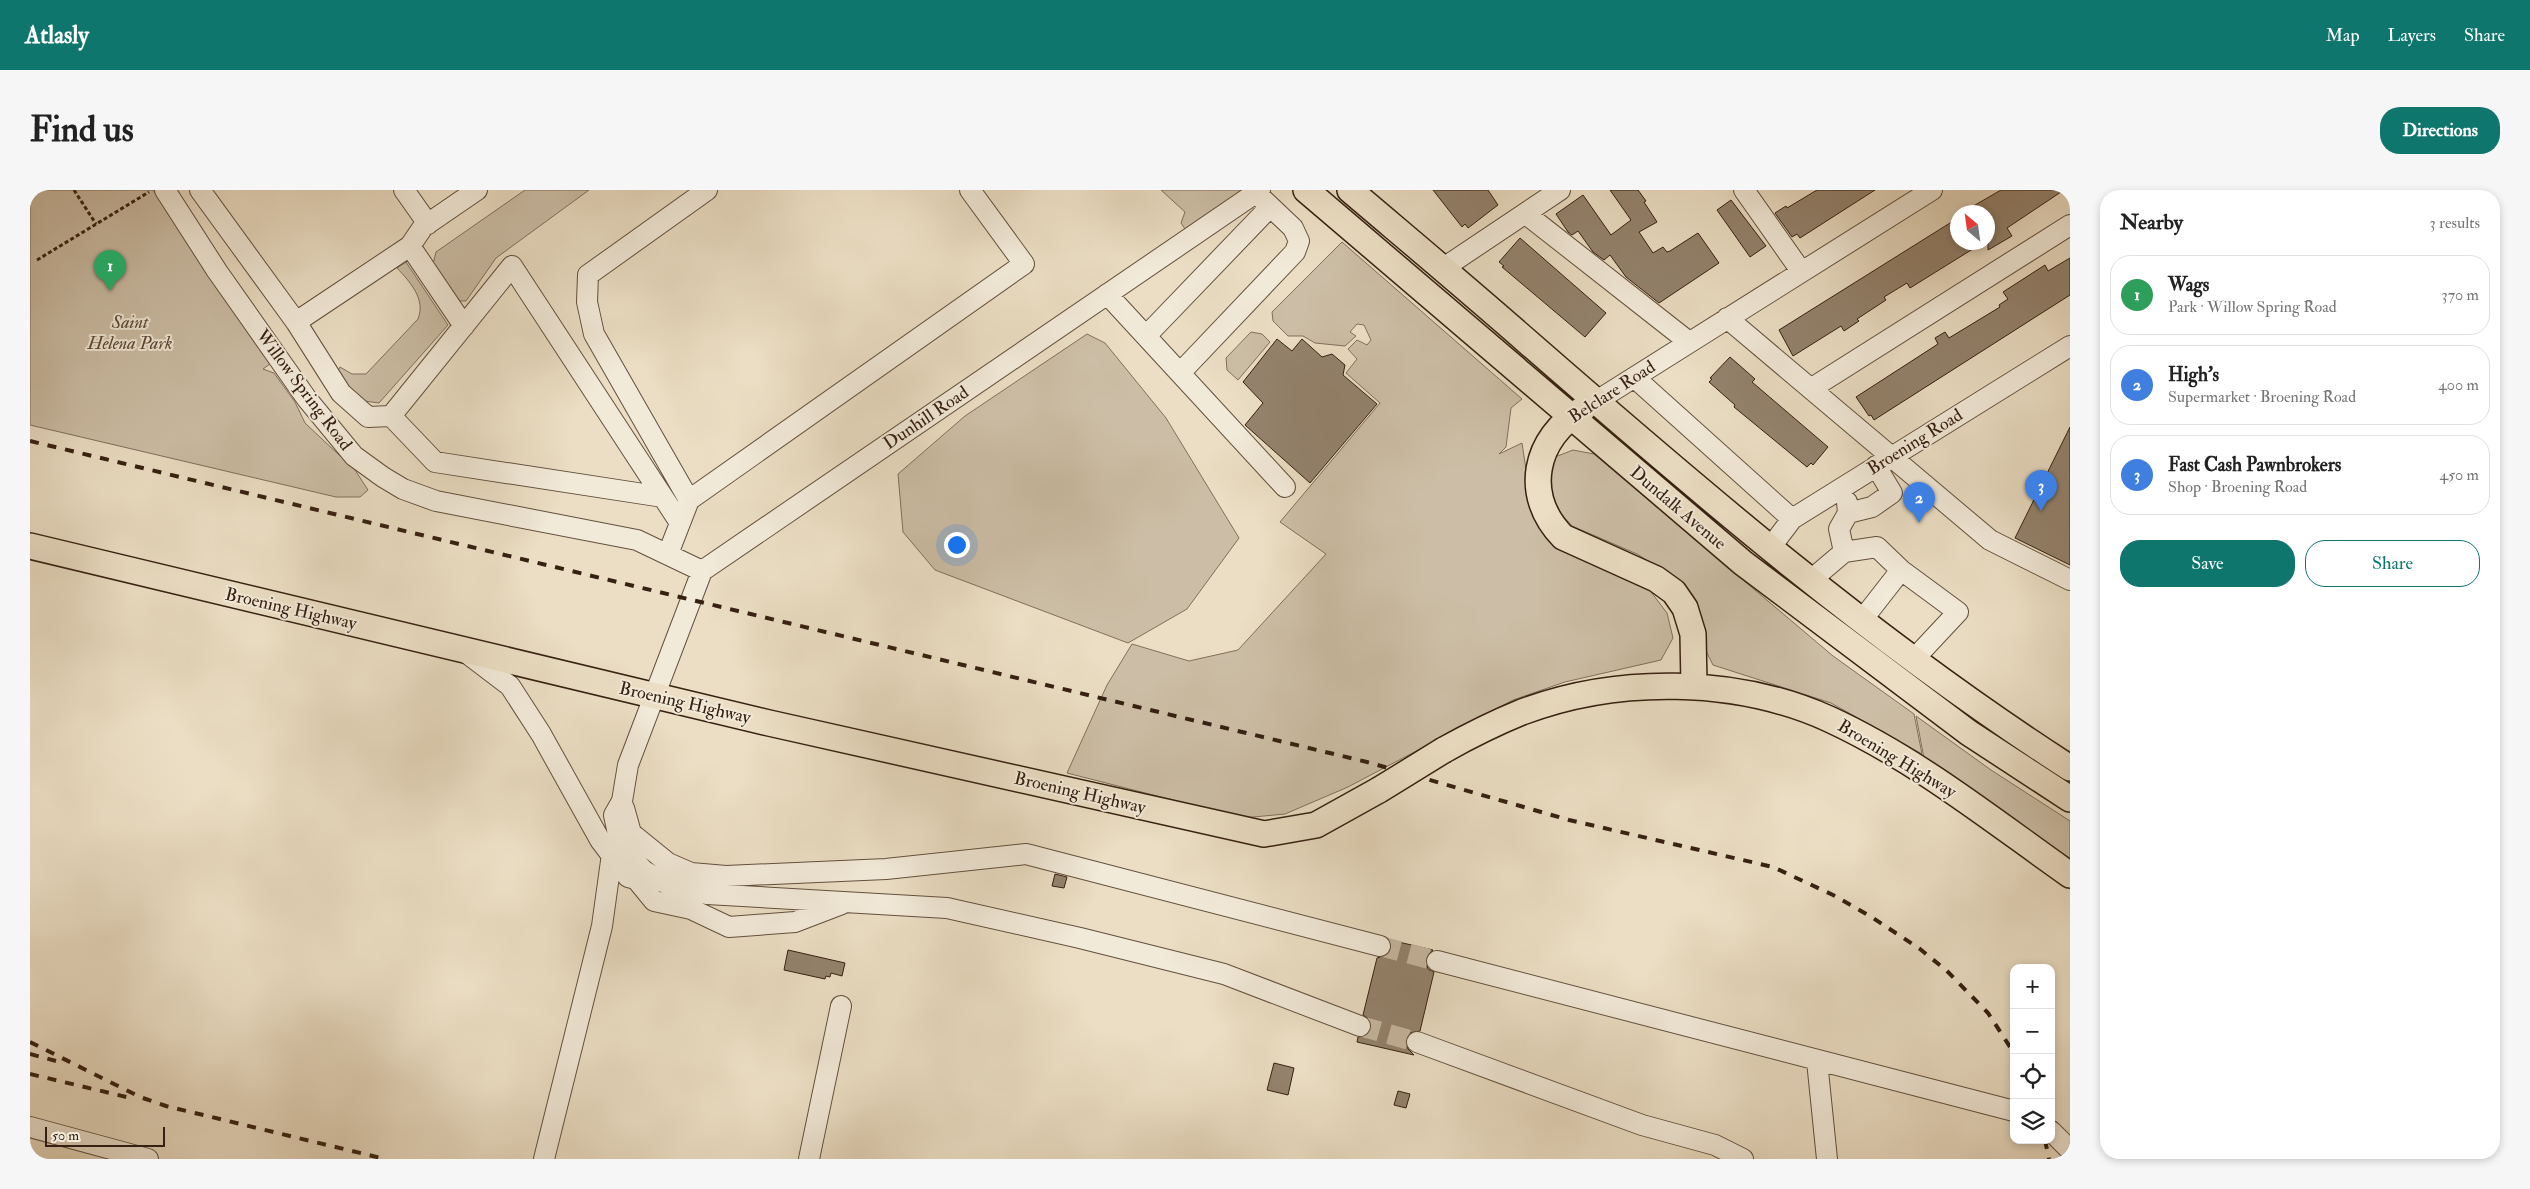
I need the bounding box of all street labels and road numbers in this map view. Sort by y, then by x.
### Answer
street label: Willow Spring Road [250,324,357,455]
street label: Belclare Road [1564,355,1660,429]
street label: Dunhill Road [879,381,973,455]
street label: Broening Road [1863,404,1967,480]
street label: Dundalk Avenue [1625,461,1731,555]
street label: Broening Highway [223,583,360,636]
street label: Broening Highway [617,677,754,730]
street label: Broening Highway [1833,715,1961,804]
street label: Broening Highway [1012,767,1149,820]

